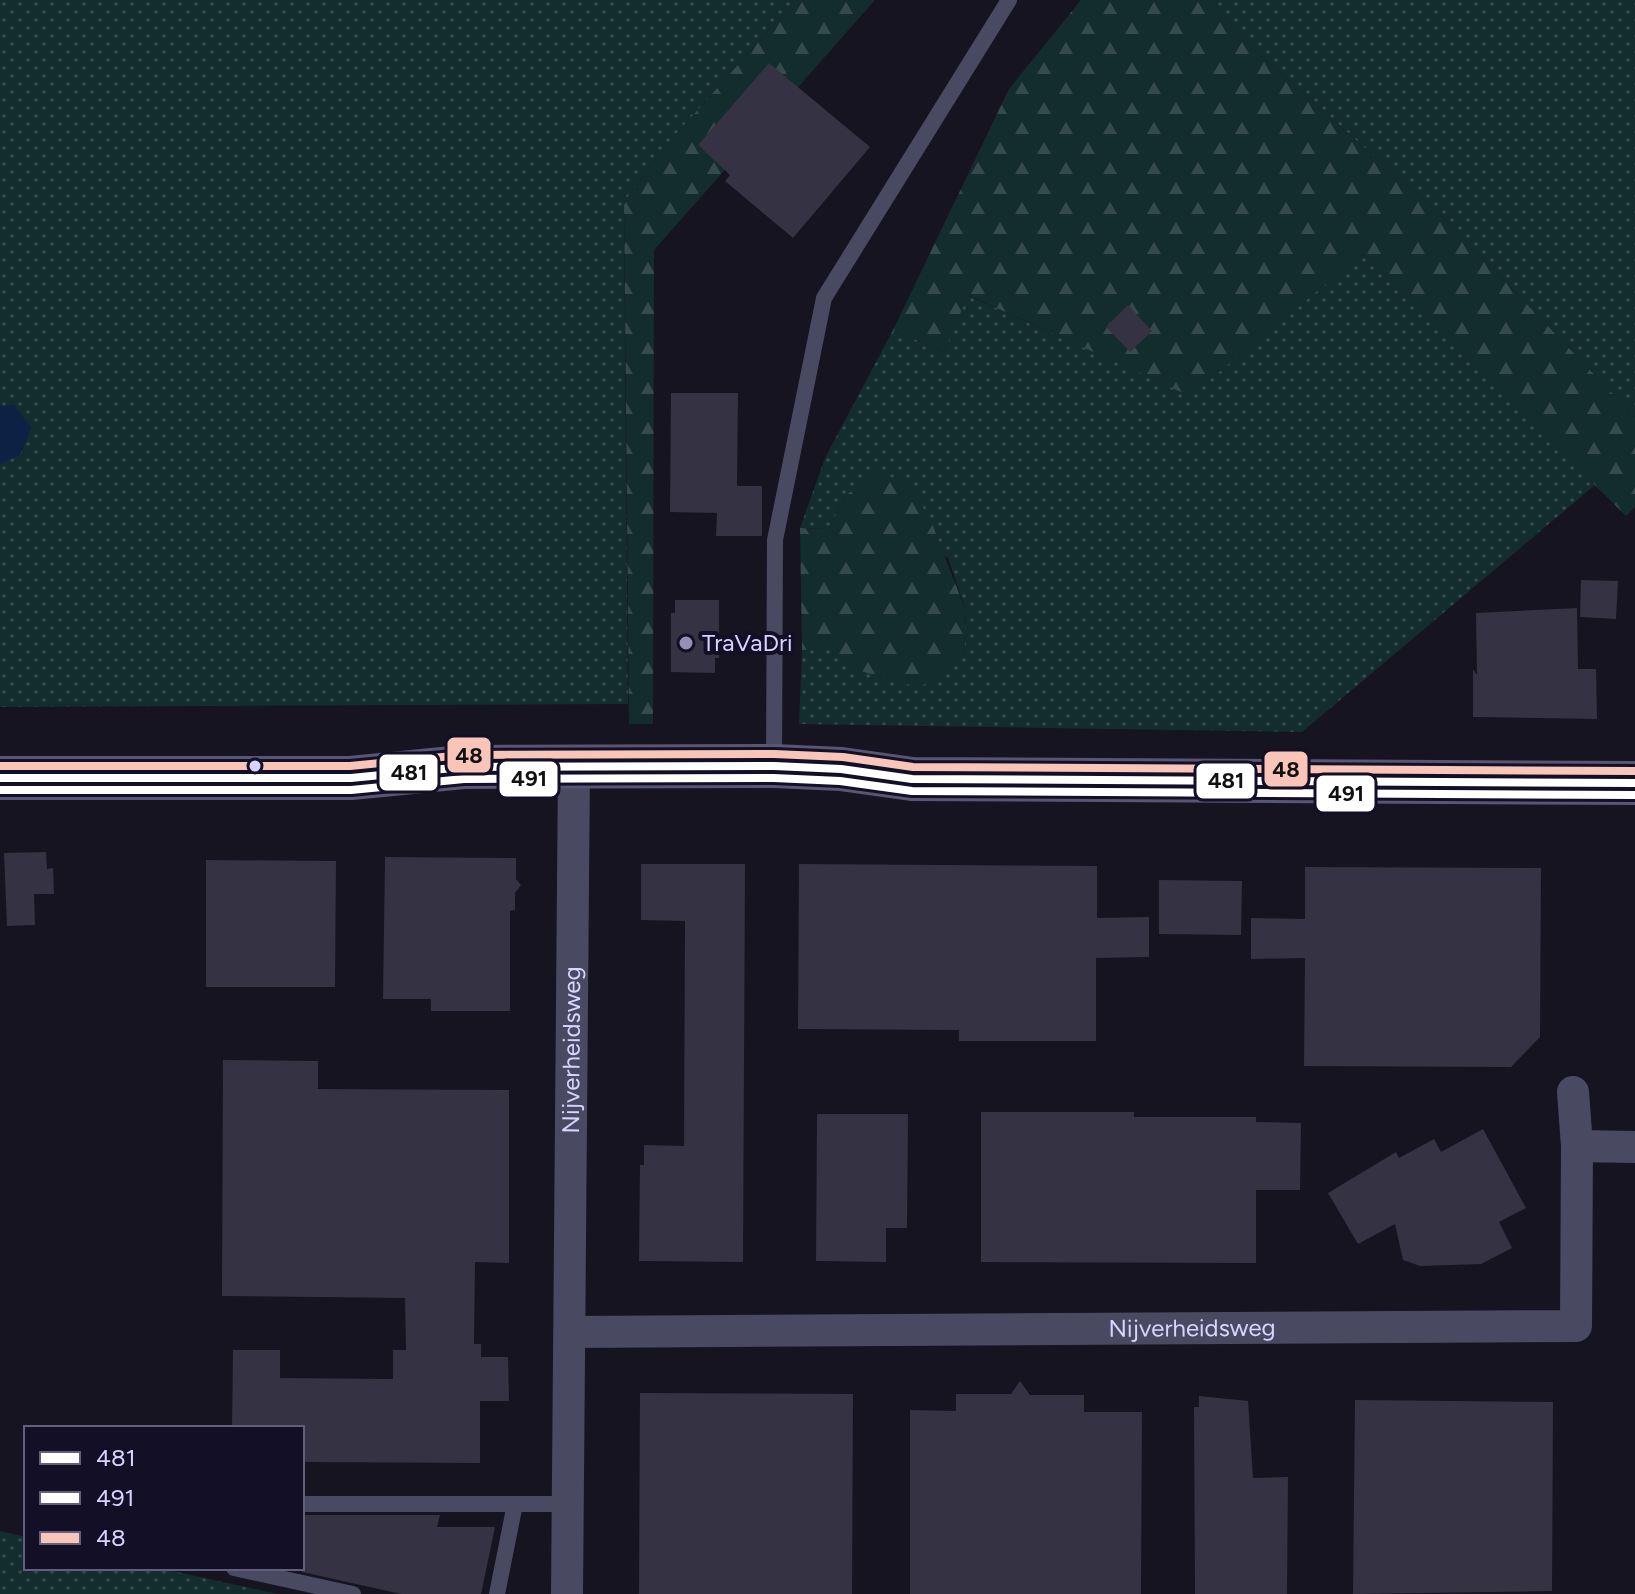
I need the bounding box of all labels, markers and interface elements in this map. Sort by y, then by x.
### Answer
place label: TraVaDri [702,628,793,657]
marker: TraVaDri [677,634,695,652]
line badge: 48 [446,736,492,774]
text: 48 [455,742,483,769]
line badge: 48 [1263,750,1309,788]
line badge: 481 [378,753,439,792]
text: 48 [1272,756,1300,783]
unlabelled marker [247,758,263,774]
text: 481 [391,759,427,786]
line badge: 491 [498,760,559,798]
line badge: 481 [1195,762,1256,800]
text: 491 [511,765,547,792]
text: 481 [1208,767,1244,794]
line badge: 491 [1315,774,1376,813]
text: 491 [1328,780,1364,807]
street label: Nijverheidsweg [556,966,586,1134]
street label: Nijverheidsweg [1108,1313,1276,1343]
legend [24,1426,304,1570]
text: 481 [96,1443,136,1472]
text: 491 [96,1483,134,1512]
text: 48 [96,1523,126,1552]

